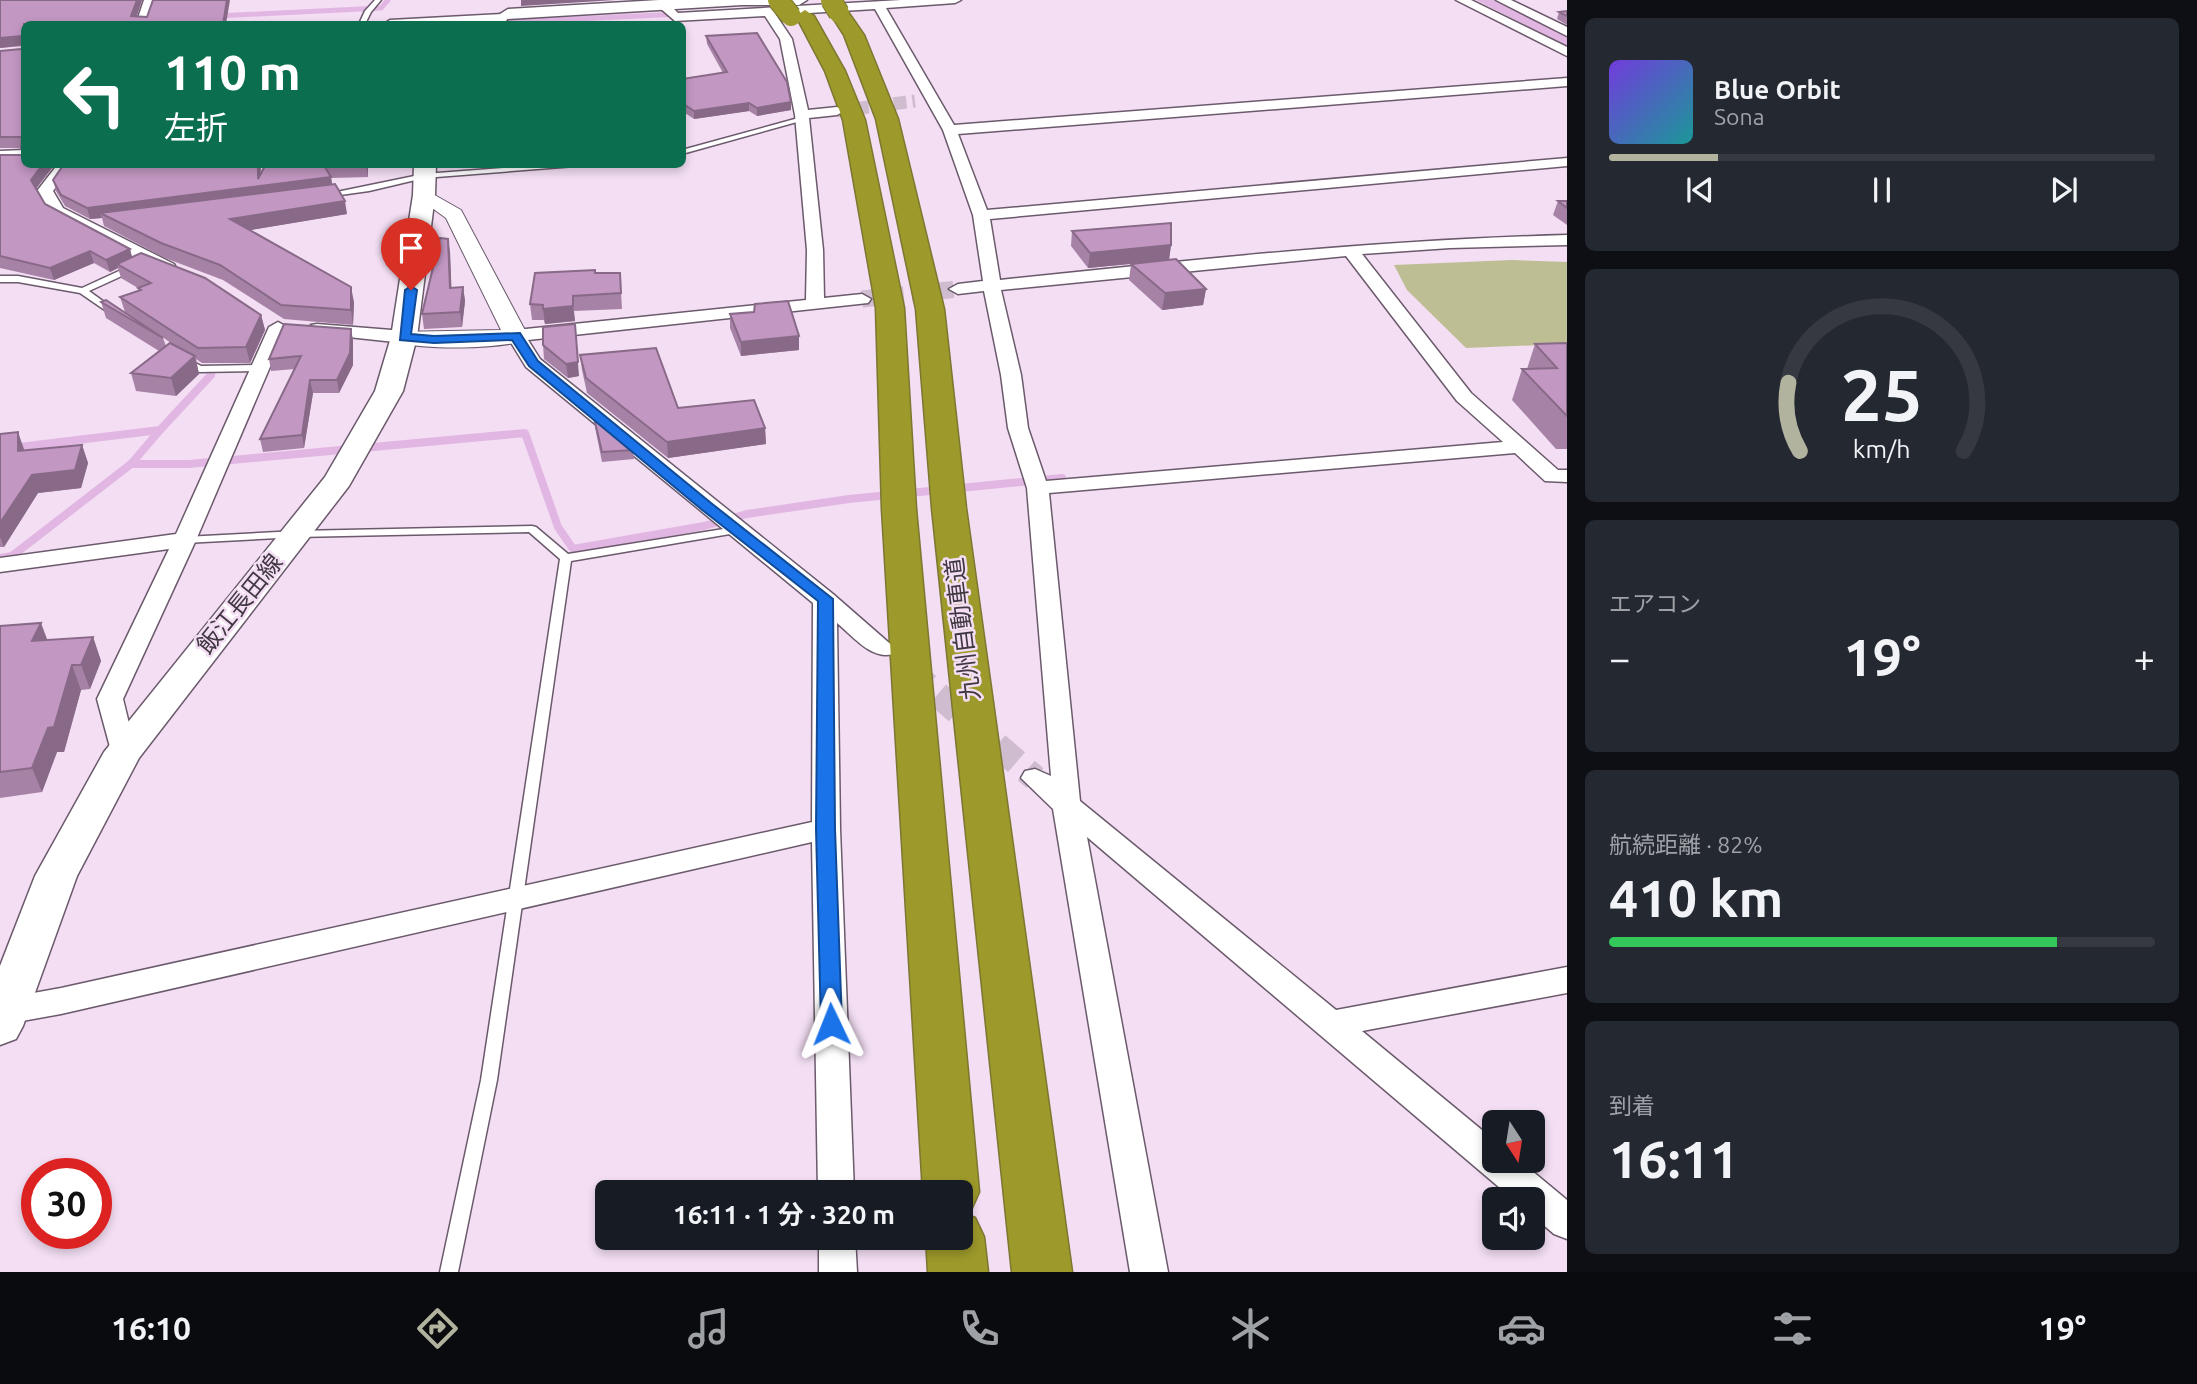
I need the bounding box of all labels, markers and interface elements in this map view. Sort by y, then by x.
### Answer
text: 110 m [164,44,301,99]
icon: left [49,49,140,140]
text: Blue Orbit [1714,75,1841,104]
text: Sona [1714,104,1764,129]
text: 左折 [164,109,228,145]
icon: previous [1681,171,1719,209]
icon: pause [1863,171,1901,209]
icon: next [2045,171,2083,209]
pin [381,218,441,290]
icon: arrive [392,229,430,267]
text: 25 [1841,354,1923,436]
text: km/h [1853,435,1911,463]
street label: 飯江長田線 [191,549,288,659]
street label: 九州自動車道 [940,556,985,702]
text: エアコン [1609,591,1701,616]
text: 19° [1843,628,1921,686]
text: − [1609,637,1630,679]
text: + [2134,637,2155,679]
text: 航続距離 · 82% [1609,832,1762,857]
text: 410 km [1609,869,1783,927]
position arrow [794,987,868,1061]
text: 到着 [1609,1093,1655,1118]
north arrow [1482,1110,1545,1172]
map controls [1482,1110,1545,1250]
text: 16:11 [1609,1130,1739,1188]
speed limit sign: 30 [21,1158,112,1249]
button: sound [1482,1187,1545,1250]
text: 16:11 · 1 分 · 320 m [673,1200,895,1229]
icon: directions [413,1304,462,1353]
icon: music [684,1304,733,1353]
icon: phone [955,1304,1004,1353]
icon: climate [1226,1304,1275,1353]
icon: car [1497,1304,1546,1353]
icon: filters [1768,1304,1817,1353]
text: 16:10 [111,1310,191,1346]
text: 19° [2039,1310,2086,1346]

